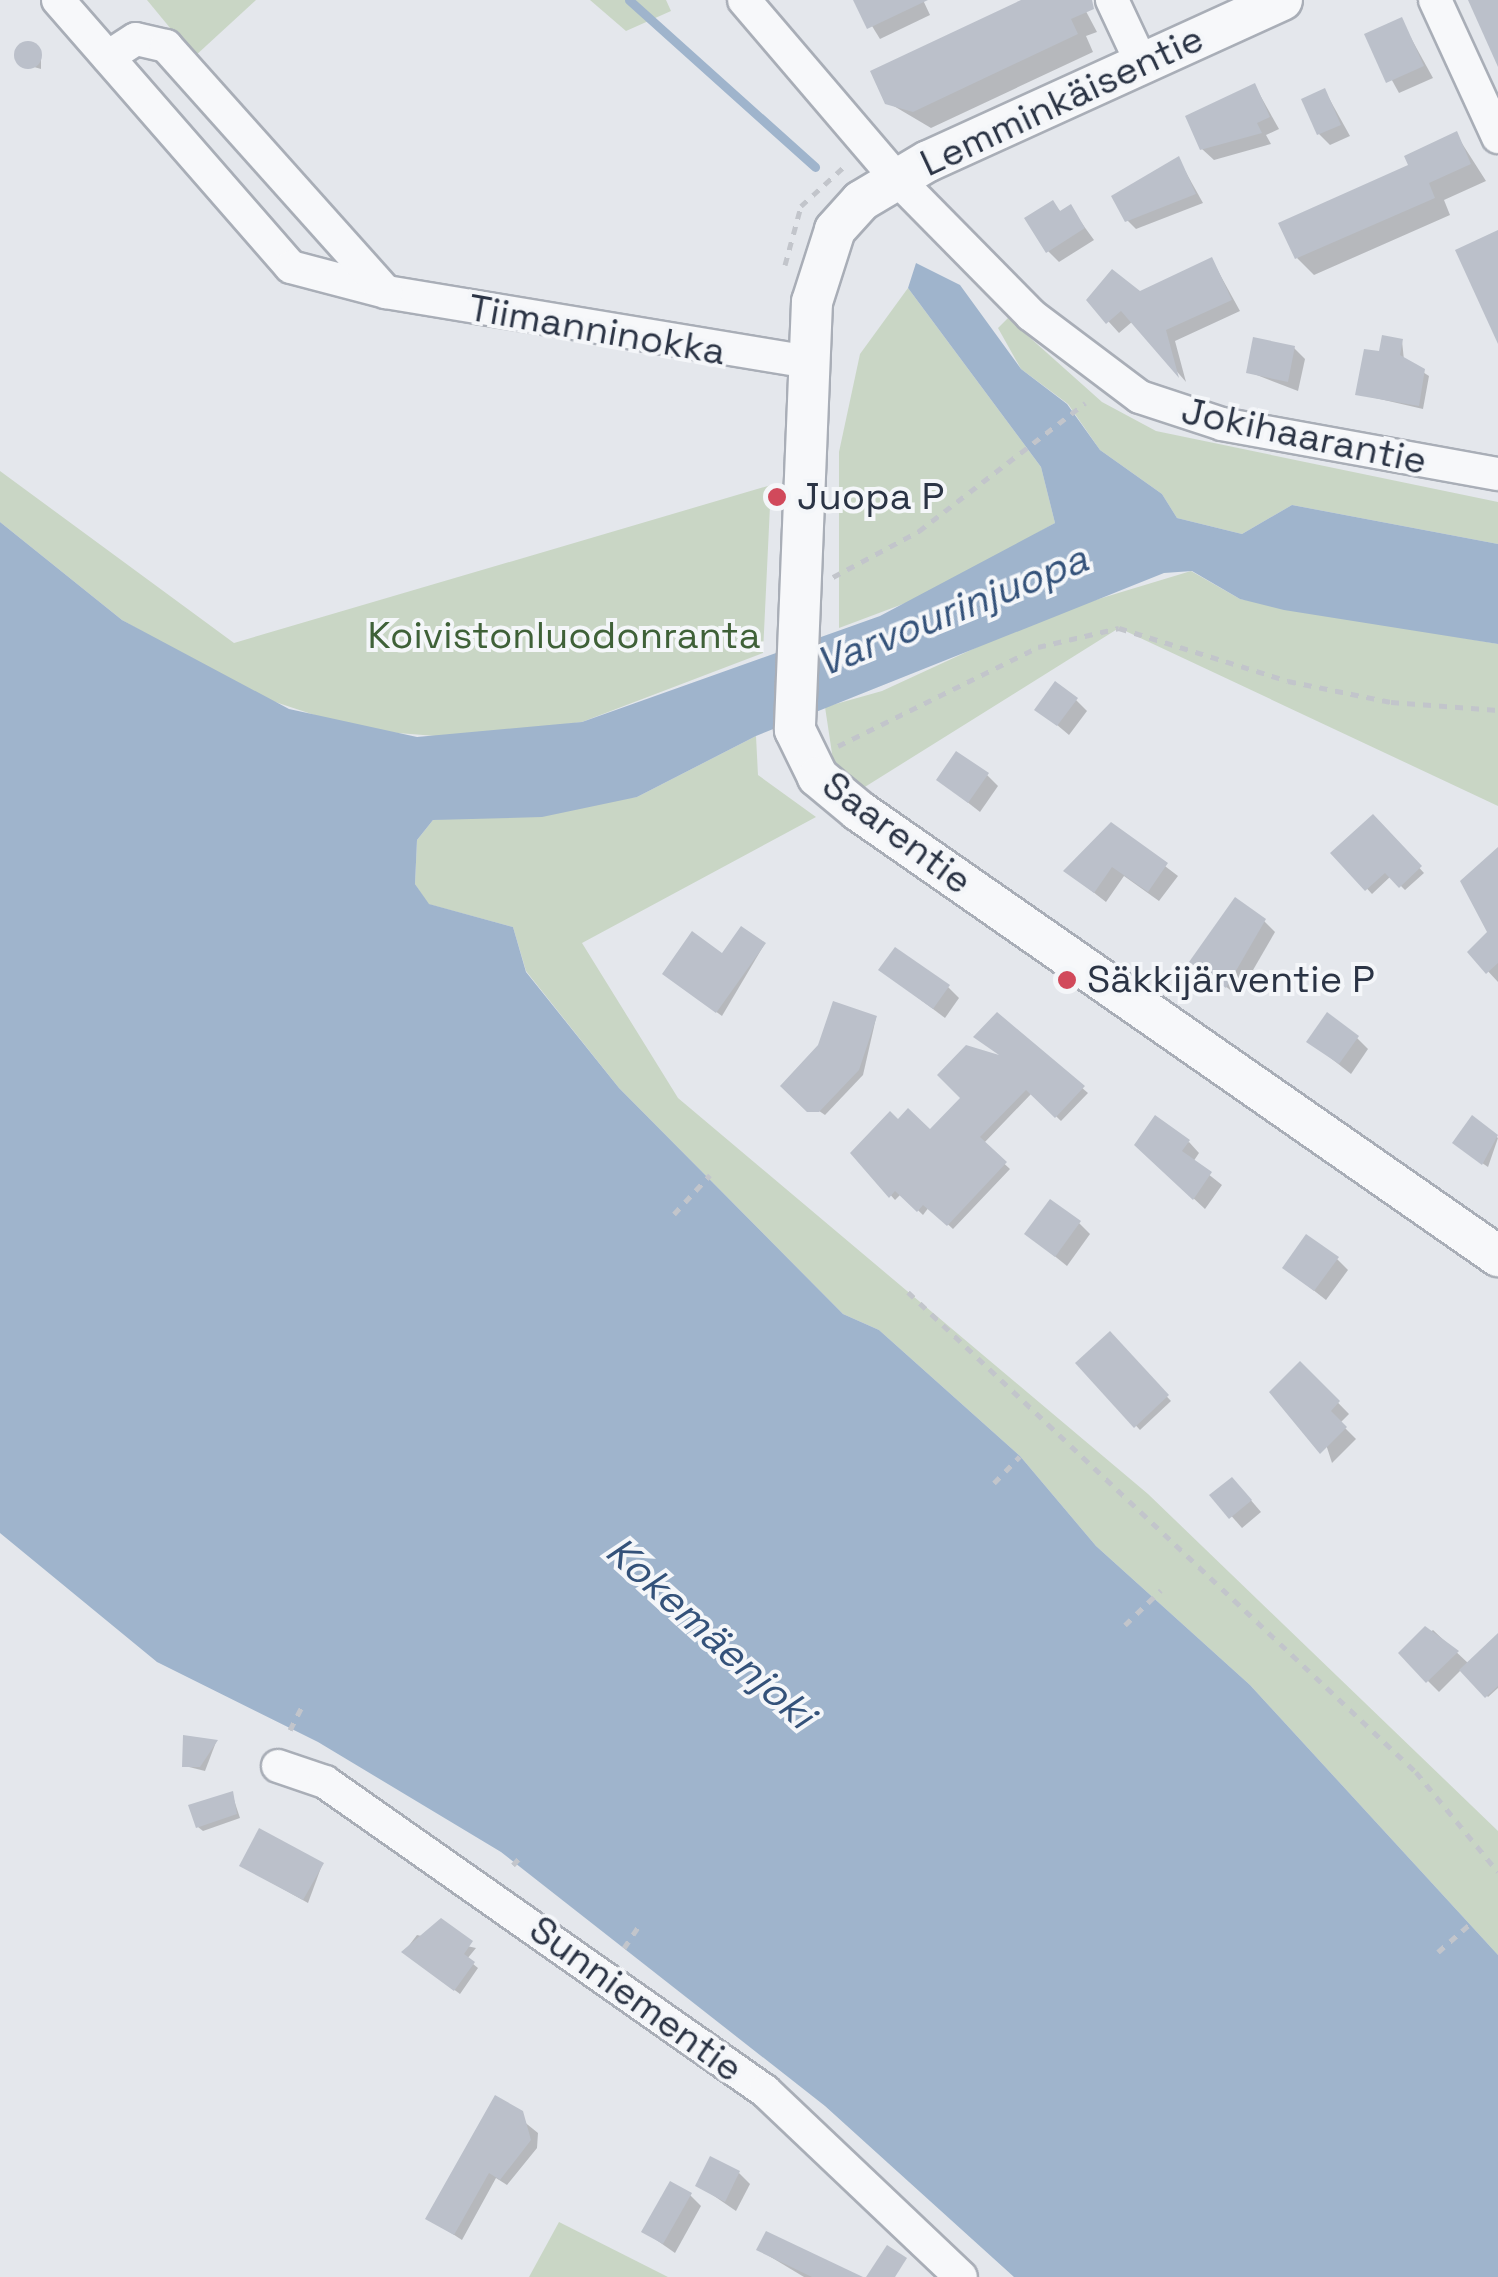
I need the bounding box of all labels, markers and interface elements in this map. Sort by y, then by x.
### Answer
street label: Lemminkäisentie [913,16,1211,186]
street label: Tiimanninokka [465,285,729,375]
street label: Jokihaarantie [1177,388,1431,484]
place label: Juopa P [797,474,944,520]
marker: Juopa P [766,486,788,508]
water label: Varvourinjuopa [809,535,1095,687]
park label: Koivistonluodonranta [368,613,760,659]
street label: Saarentie [813,762,981,904]
place label: Säkkijärventie P [1087,957,1375,1003]
marker: Säkkijärventie P [1056,969,1078,991]
water label: Kokemäenjoki [596,1527,824,1739]
street label: Sunniementie [521,1906,751,2092]

